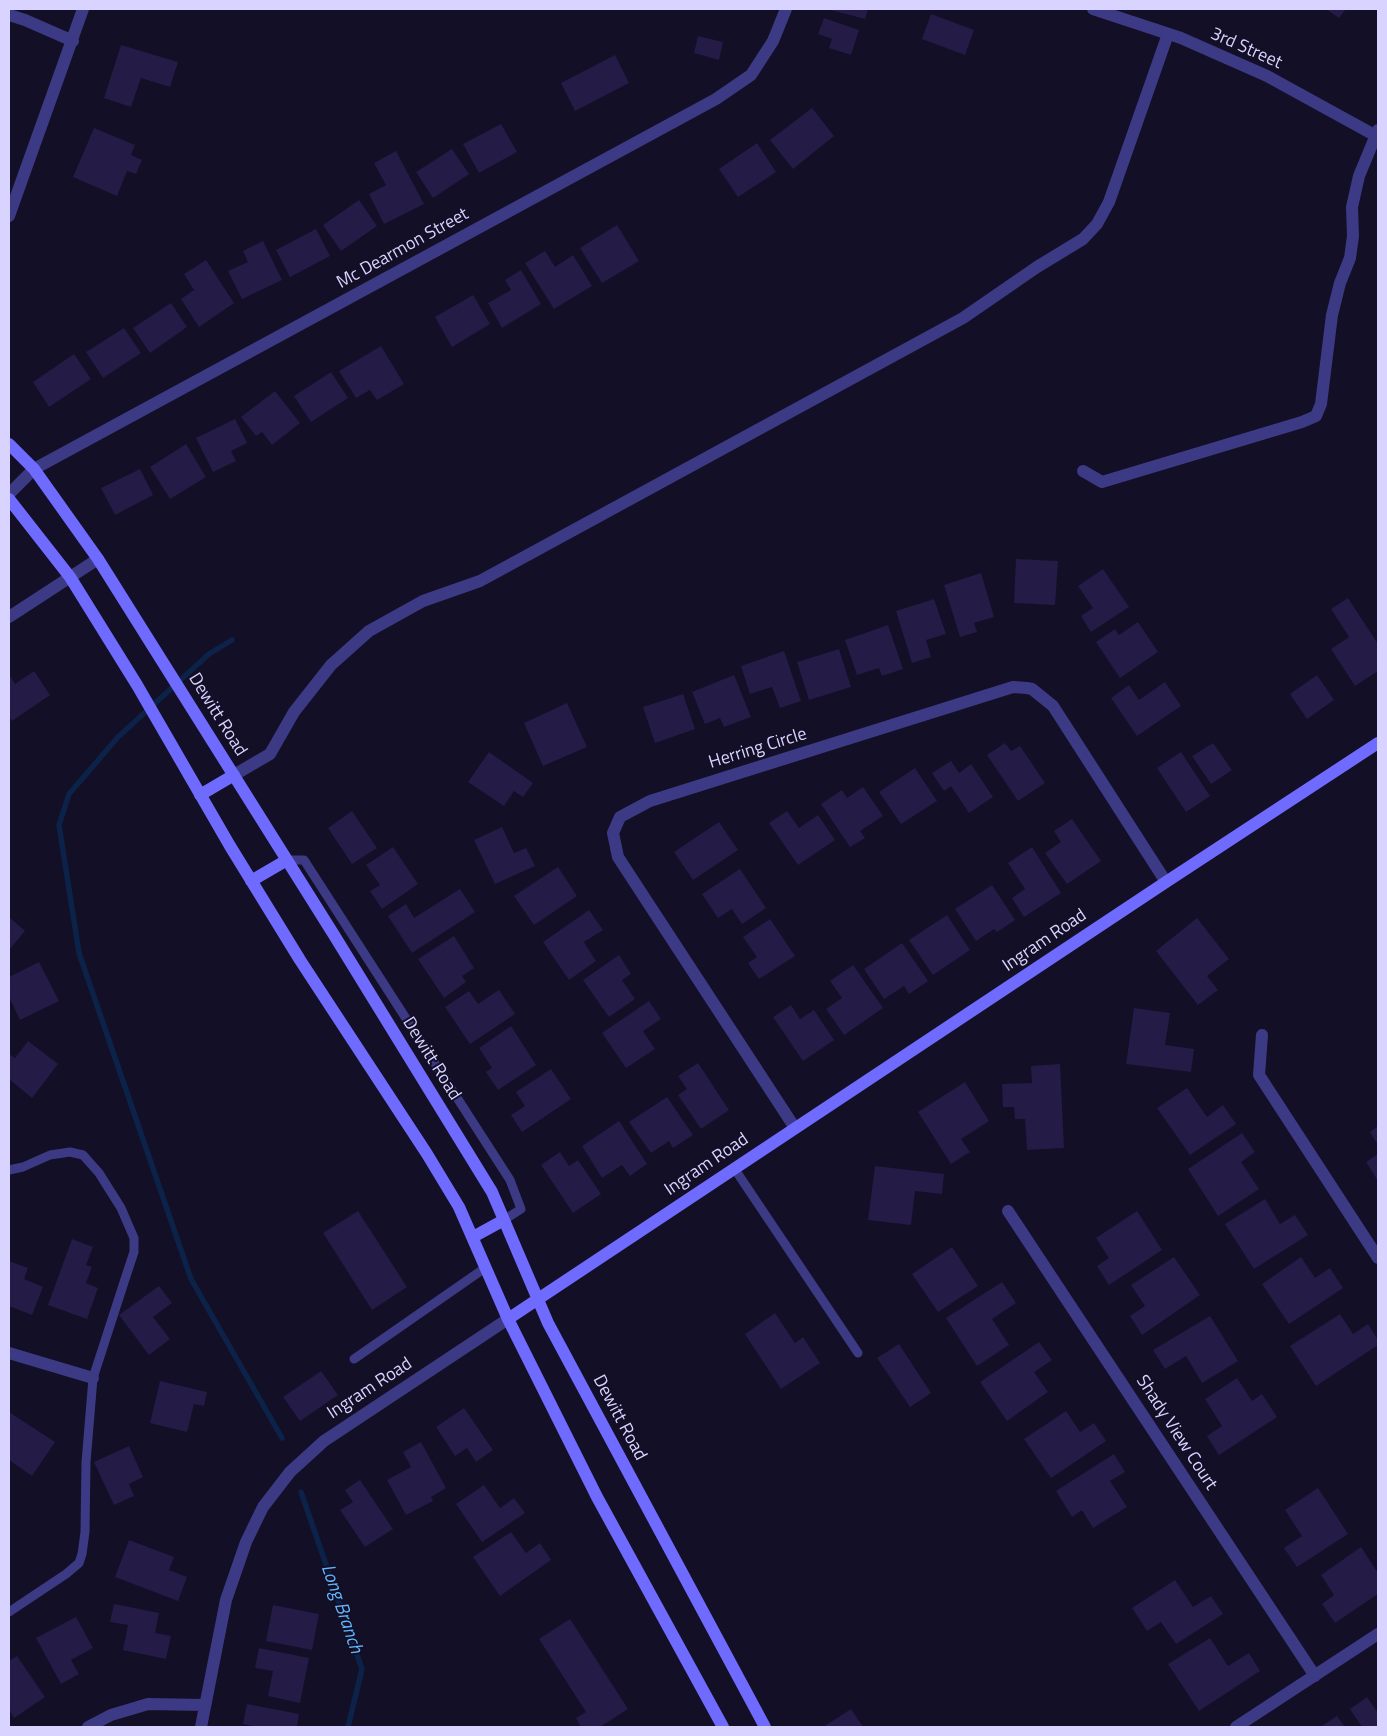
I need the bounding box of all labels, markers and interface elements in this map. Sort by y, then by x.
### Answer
street label: 3rd Street [1207,24,1285,74]
street label: Mc Dearmon Street [333,204,473,294]
street label: Dewitt Road [183,669,251,761]
street label: Herring Circle [706,724,810,774]
street label: Ingram Road [999,905,1091,977]
street label: Dewitt Road [397,1013,465,1105]
street label: Ingram Road [661,1129,753,1201]
street label: Ingram Road [324,1354,416,1424]
street label: Shady View Court [1131,1371,1221,1495]
street label: Dewitt Road [587,1372,651,1464]
water label: Long Branch [315,1561,367,1657]

